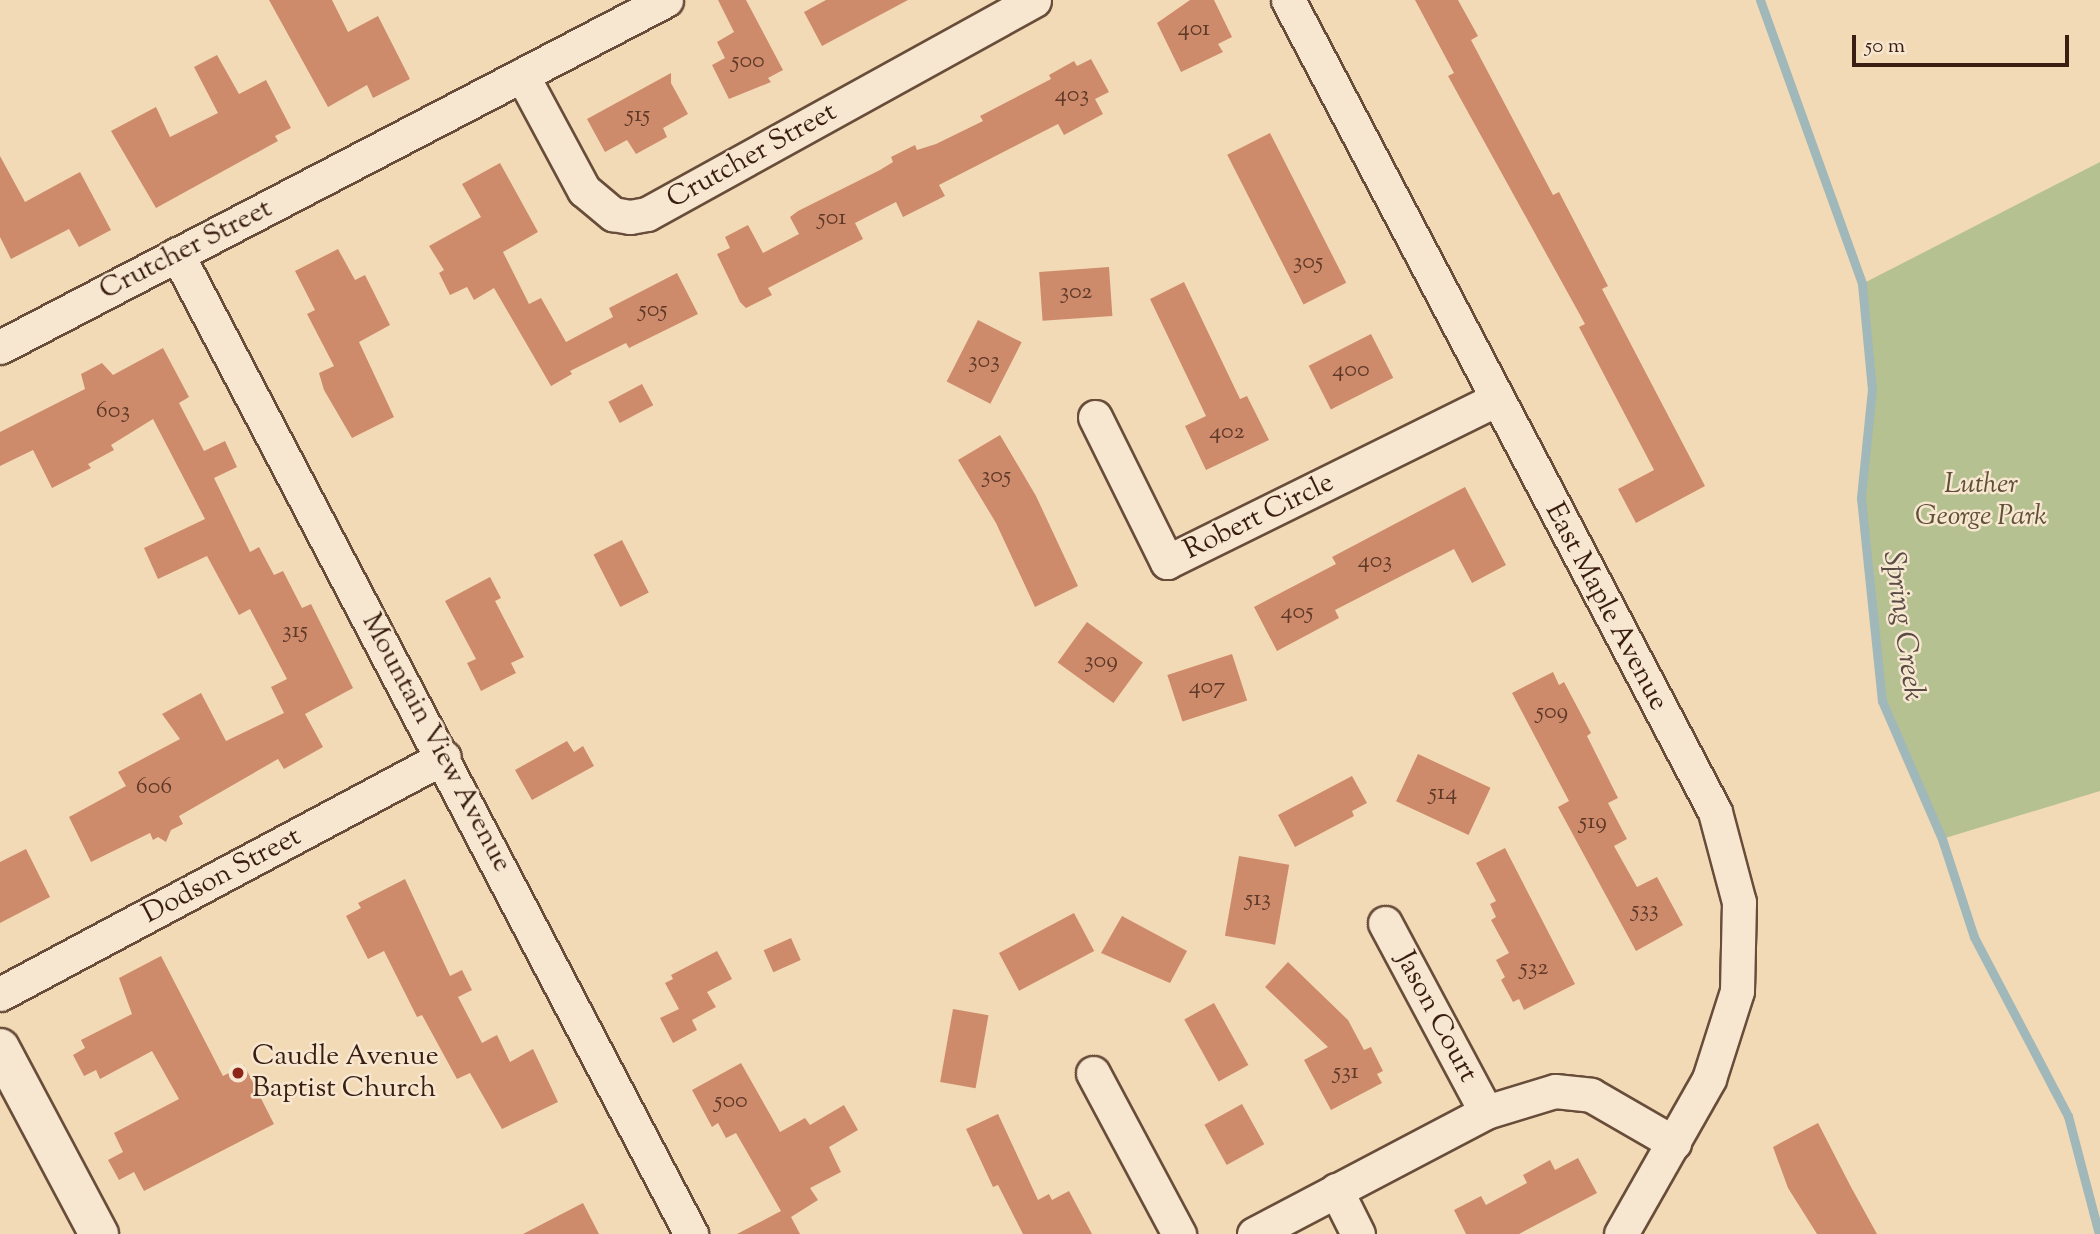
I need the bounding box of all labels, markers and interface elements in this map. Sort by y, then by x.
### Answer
house number: 401 [1178,16,1210,44]
scale bar [1855,21,2072,65]
text: 50 m [1865,32,1905,62]
house number: 500 [731,48,765,76]
house number: 403 [1055,82,1089,110]
street label: Crutcher Street [661,96,843,216]
house number: 515 [626,102,650,130]
street label: Crutcher Street [94,192,278,308]
house number: 501 [818,205,846,233]
house number: 305 [1293,249,1323,277]
house number: 302 [1059,279,1093,307]
house number: 505 [638,297,668,325]
house number: 303 [968,348,1000,376]
house number: 400 [1332,357,1370,385]
house number: 603 [96,398,130,426]
house number: 402 [1209,419,1245,447]
house number: 305 [981,463,1011,491]
street label: Robert Circle [1179,466,1339,568]
park label: Luther George Park [1915,468,2047,534]
street label: East Maple Avenue [1537,497,1675,717]
house number: 403 [1358,548,1392,576]
water label: Spring Creek [1874,549,1930,703]
house number: 405 [1281,599,1313,627]
street label: Mountain View Avenue [354,608,518,878]
house number: 315 [282,618,308,646]
house number: 309 [1084,648,1118,676]
house number: 407 [1189,674,1225,702]
house number: 509 [1536,699,1568,727]
house number: 606 [136,774,172,802]
house number: 514 [1429,780,1457,808]
house number: 519 [1579,809,1607,837]
street label: Dodson Street [137,820,307,932]
house number: 513 [1245,886,1271,914]
house number: 533 [1631,897,1659,925]
street label: Jason Court [1388,946,1484,1088]
house number: 532 [1519,955,1549,983]
place label: Caudle Avenue Baptist Church [252,1040,439,1106]
house number: 531 [1333,1059,1359,1087]
marker: Caudle Avenue Baptist Church [230,1065,246,1081]
house number: 500 [714,1088,748,1116]

